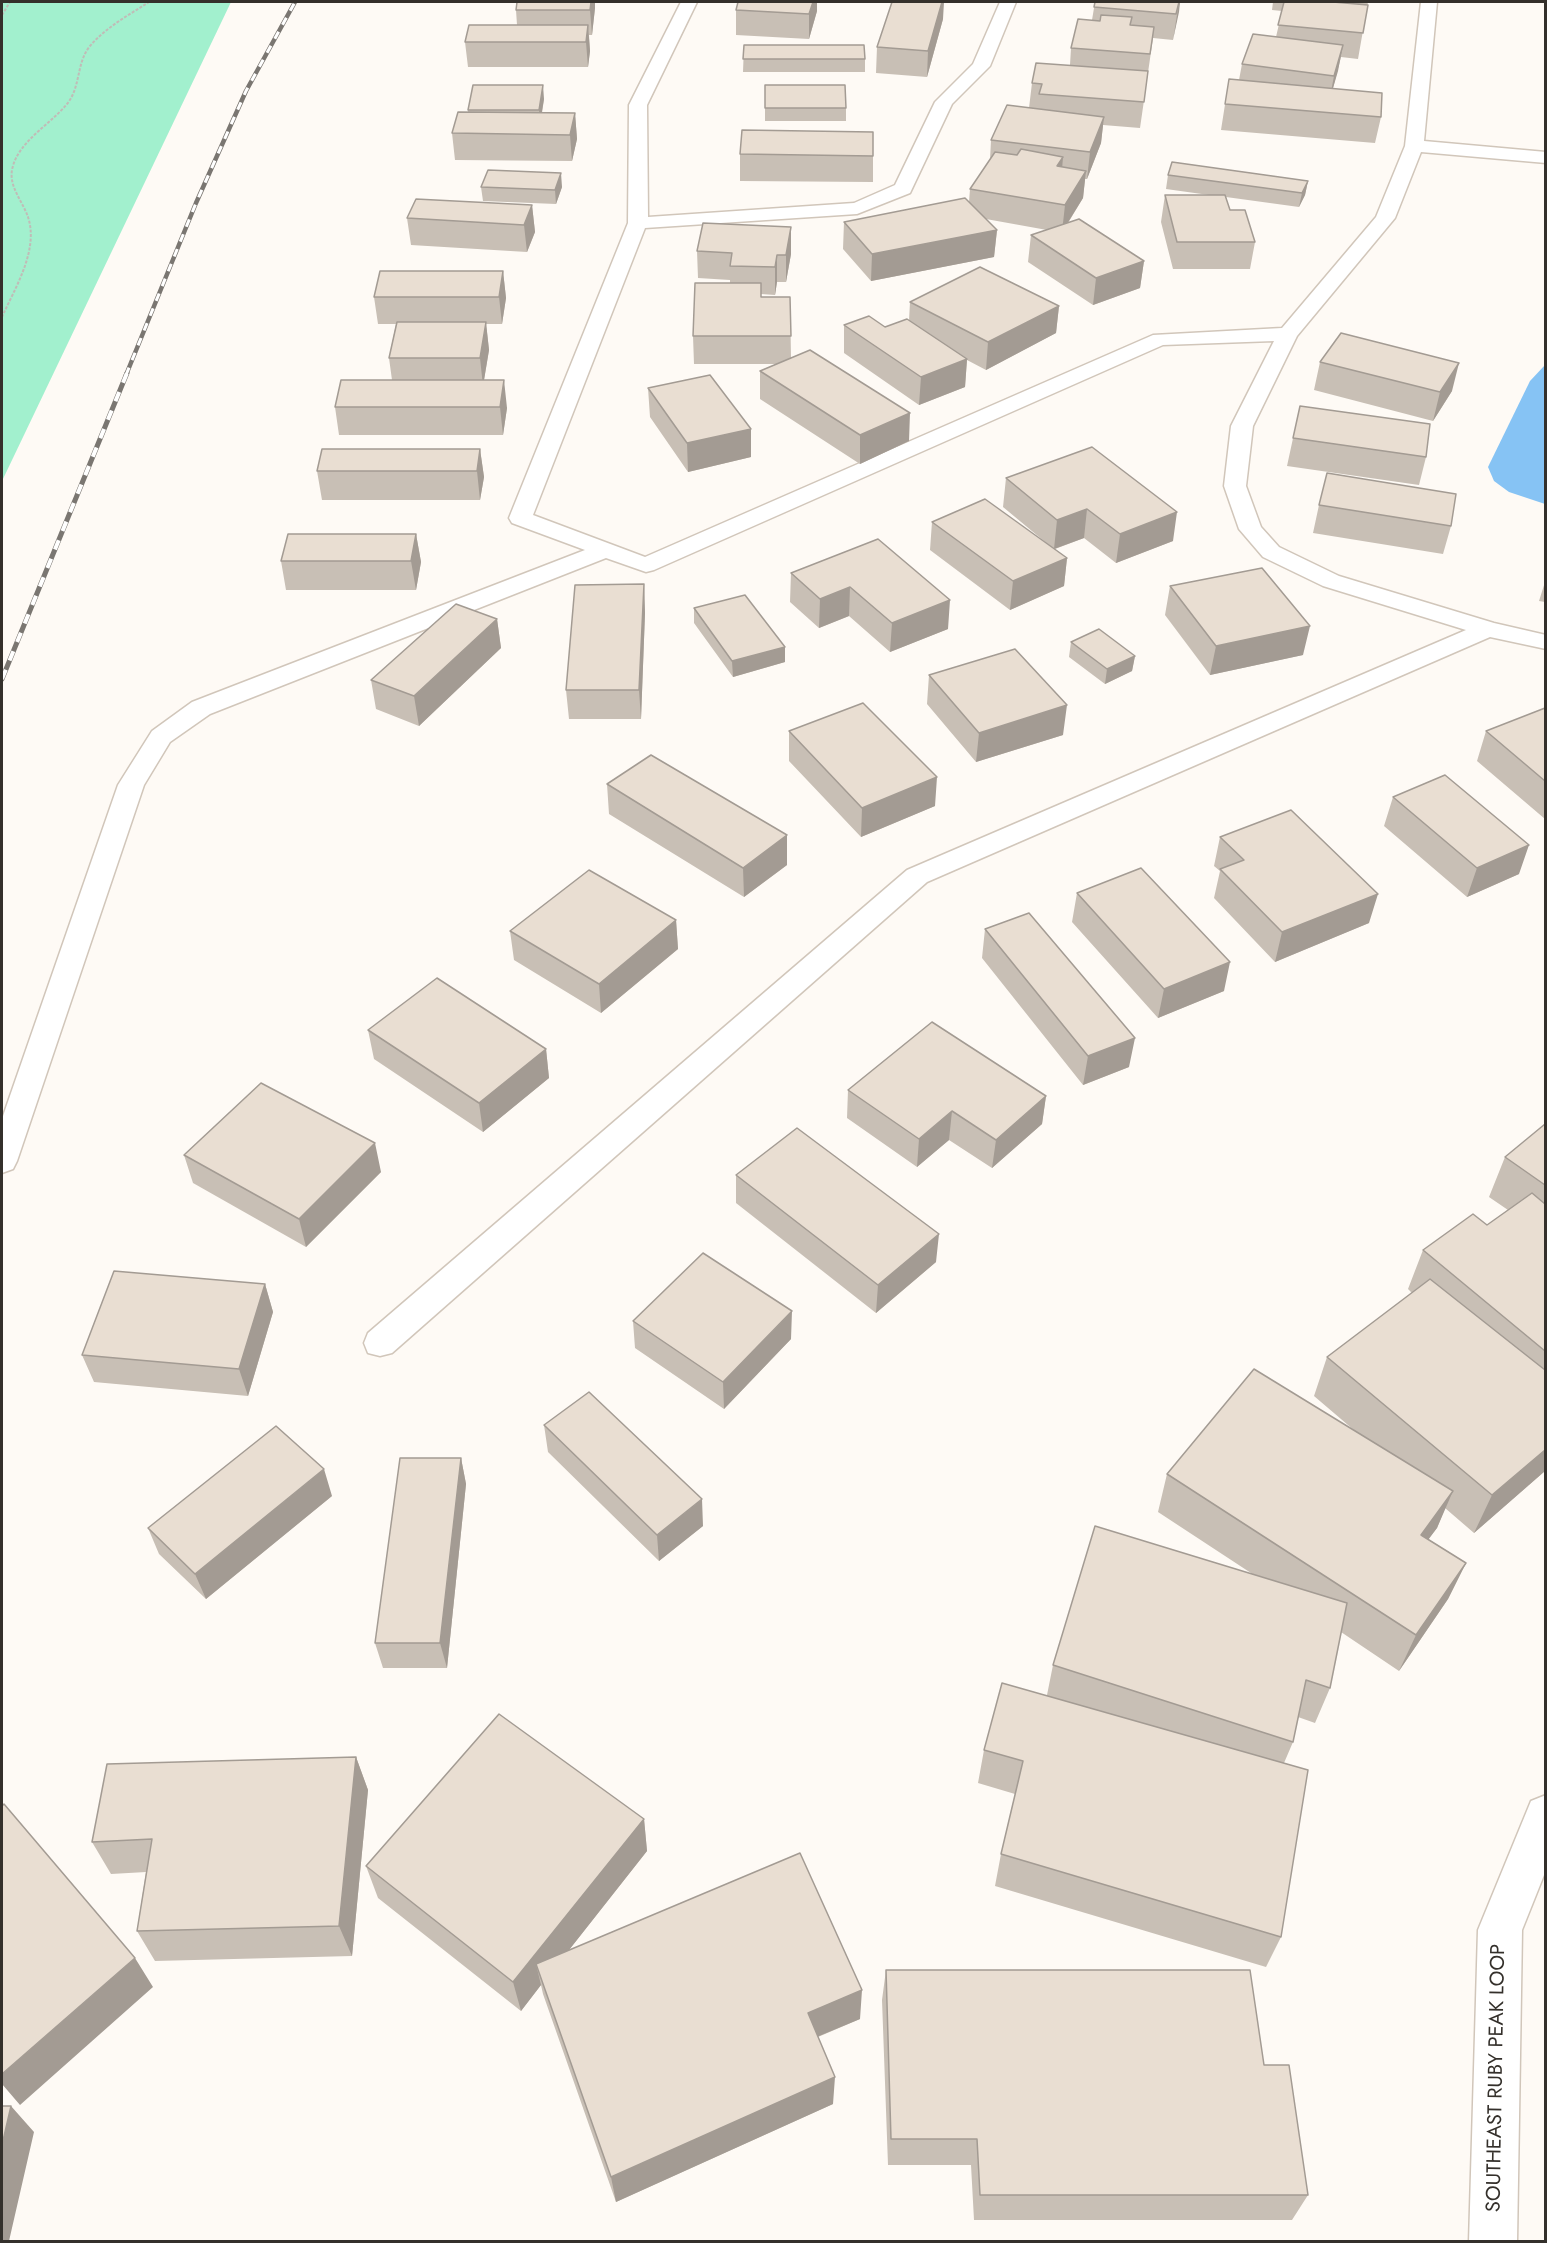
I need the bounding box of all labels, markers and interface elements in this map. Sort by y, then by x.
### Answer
street label: SOUTHEAST RUBY PEAK LOOP [1483,1944,1511,2212]

